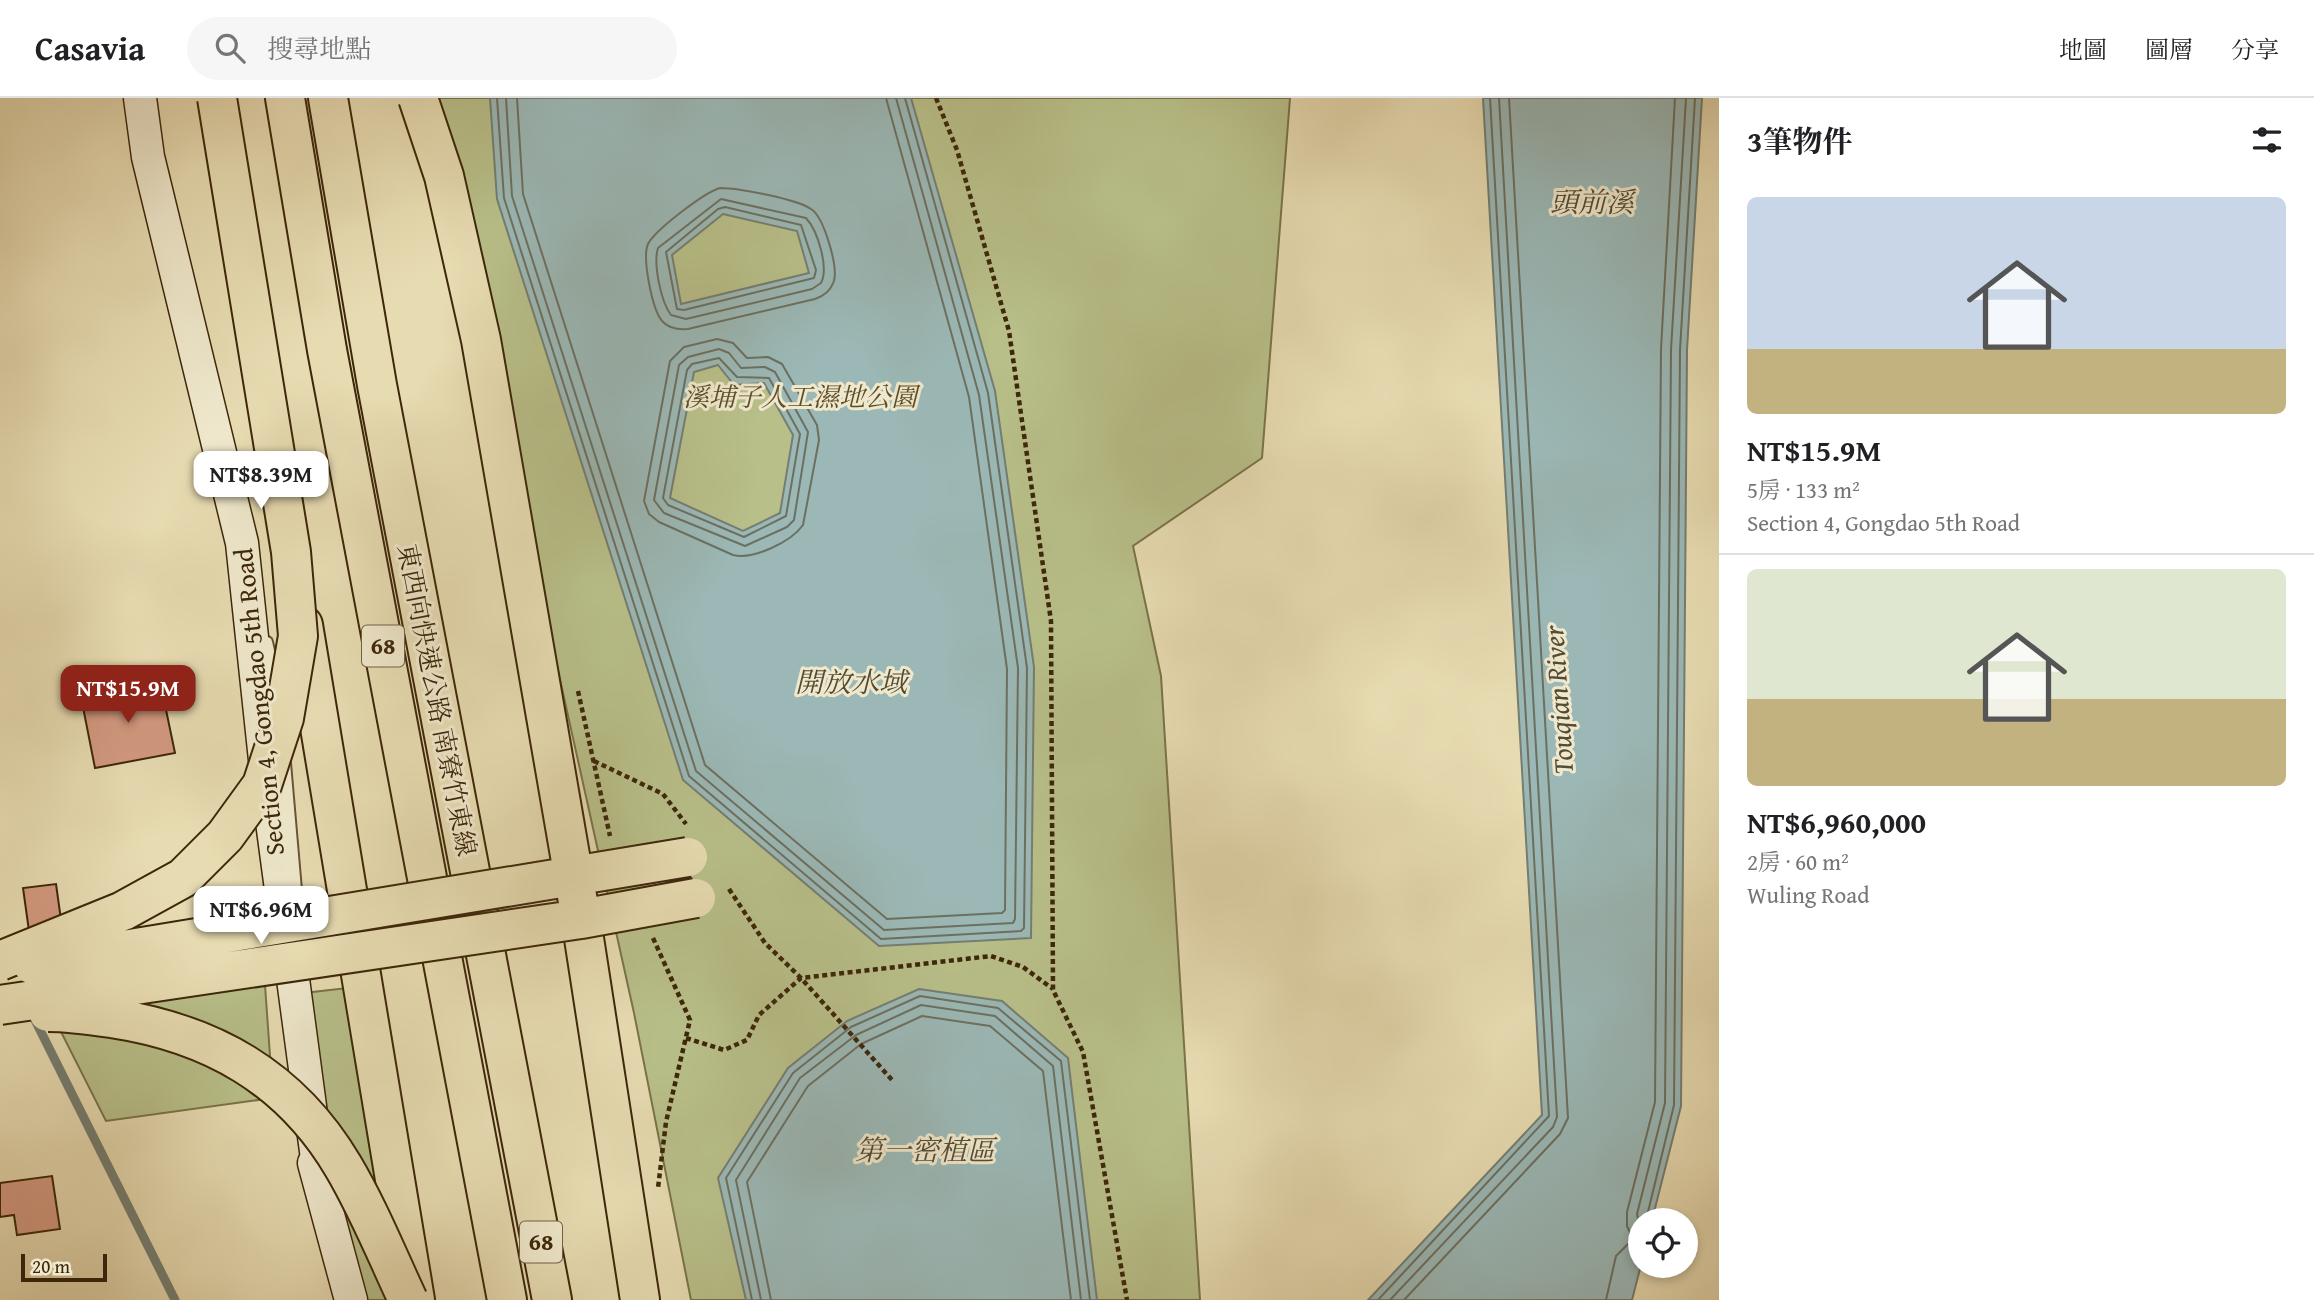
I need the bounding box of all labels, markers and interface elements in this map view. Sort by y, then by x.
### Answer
search box [187,17,677,80]
text: Casavia [35,24,145,72]
icon: search [211,29,249,67]
text: 搜尋地點 [267,29,371,68]
text: 地圖 [2059,32,2107,67]
text: 圖層 [2145,32,2193,67]
text: 分享 [2231,32,2279,67]
text: 3筆物件 [1747,119,1853,163]
icon: filters [2248,121,2286,159]
water label: 頭前溪 [1550,181,1637,222]
icon: home [1954,242,2080,368]
park label: 溪埔子人工濕地公園 [683,377,921,416]
text: NT$15.9M [1747,428,1881,472]
pin: NT$8.39M [189,452,333,511]
text: NT$8.39M [210,457,312,490]
text: 5房 · 133 m² [1747,473,1860,506]
text: Section 4, Gongdao 5th Road [1747,506,2020,539]
street label: 東西向快速公路 南寮竹東線 [388,540,487,860]
street label: Section 4, Gongdao 5th Road [223,546,294,858]
icon: home [1954,614,2080,740]
water label: Touqian River [1532,623,1583,776]
road number: 68 [362,626,404,666]
water label: 開放水域 [795,661,911,702]
pin: NT$15.9M [56,666,200,725]
text: NT$15.9M [77,671,179,704]
text: NT$6,960,000 [1747,800,1926,844]
text: 2房 · 60 m² [1747,845,1849,878]
text: Wuling Road [1747,878,1869,911]
pin: NT$6.96M [189,886,333,946]
text: NT$6.96M [210,892,312,925]
water label: 第一密植區 [855,1129,998,1170]
map controls [1628,1208,1698,1278]
button: locate [1628,1208,1698,1278]
road number: 68 [520,1222,562,1262]
scale bar [21,1251,107,1283]
text: 20 m [32,1252,70,1280]

